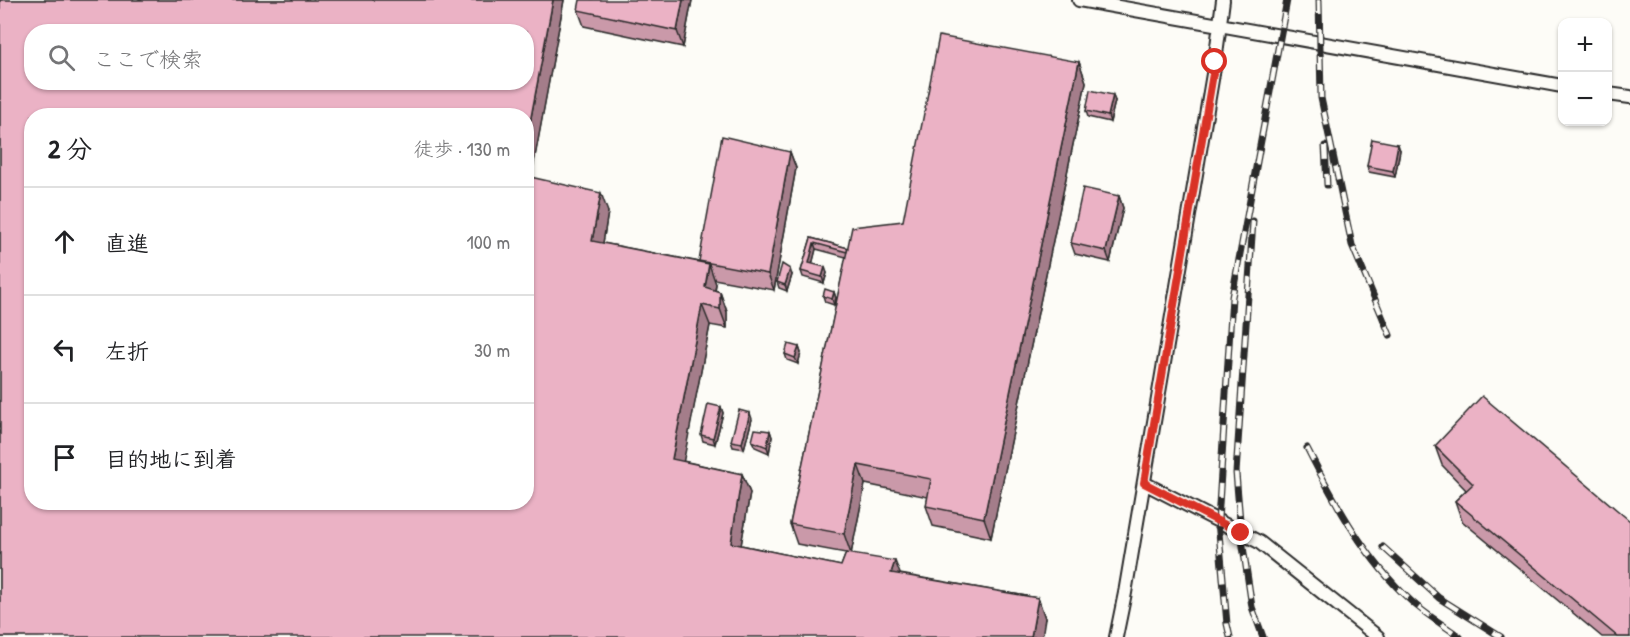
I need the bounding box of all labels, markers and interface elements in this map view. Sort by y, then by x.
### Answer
map controls [1558,18,1612,126]
button: + [1558,18,1612,72]
search box [24,24,534,90]
icon: search [45,41,78,74]
text: ここで検索 [93,44,203,74]
route start [1201,48,1227,74]
button: − [1558,72,1612,126]
text: 2 分 [48,131,92,166]
text: 徒歩 · 130 m [413,135,510,162]
icon: ahead [48,225,81,258]
text: 直進 [105,228,149,258]
text: 100 m [467,228,510,255]
icon: left [48,333,81,366]
text: 左折 [105,336,149,366]
text: 30 m [474,336,510,363]
icon: arrive [48,441,81,474]
text: 目的地に到着 [105,444,237,474]
route end [1227,519,1253,545]

